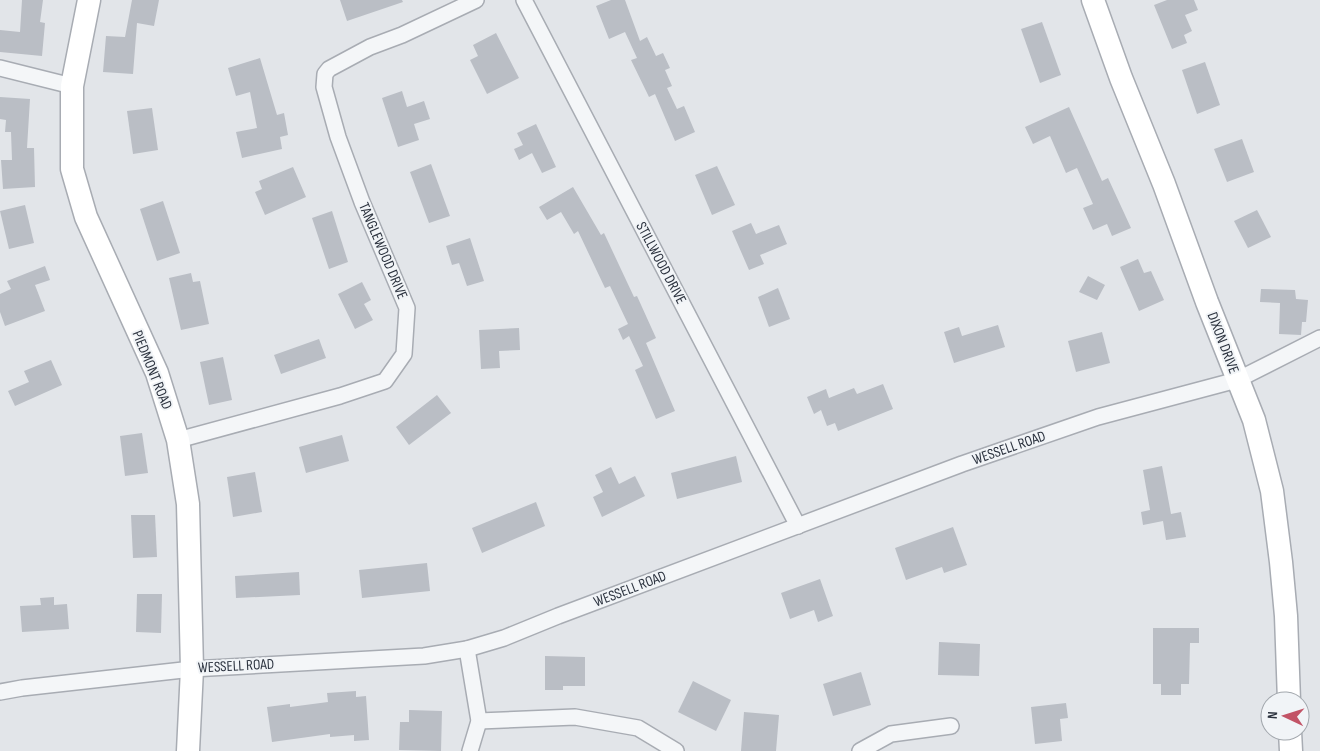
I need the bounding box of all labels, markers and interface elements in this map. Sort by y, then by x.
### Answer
street label: TANGLEWOOD DRIVE [354,200,412,302]
street label: STILLWOOD DRIVE [631,219,691,307]
street label: DIXON DRIVE [1203,310,1243,376]
street label: PIEDMONT ROAD [128,328,176,412]
street label: WESSELL ROAD [970,427,1048,469]
street label: WESSELL ROAD [591,566,669,612]
street label: WESSELL ROAD [197,655,275,677]
north arrow [1260,691,1310,741]
text: N [1264,711,1281,719]

